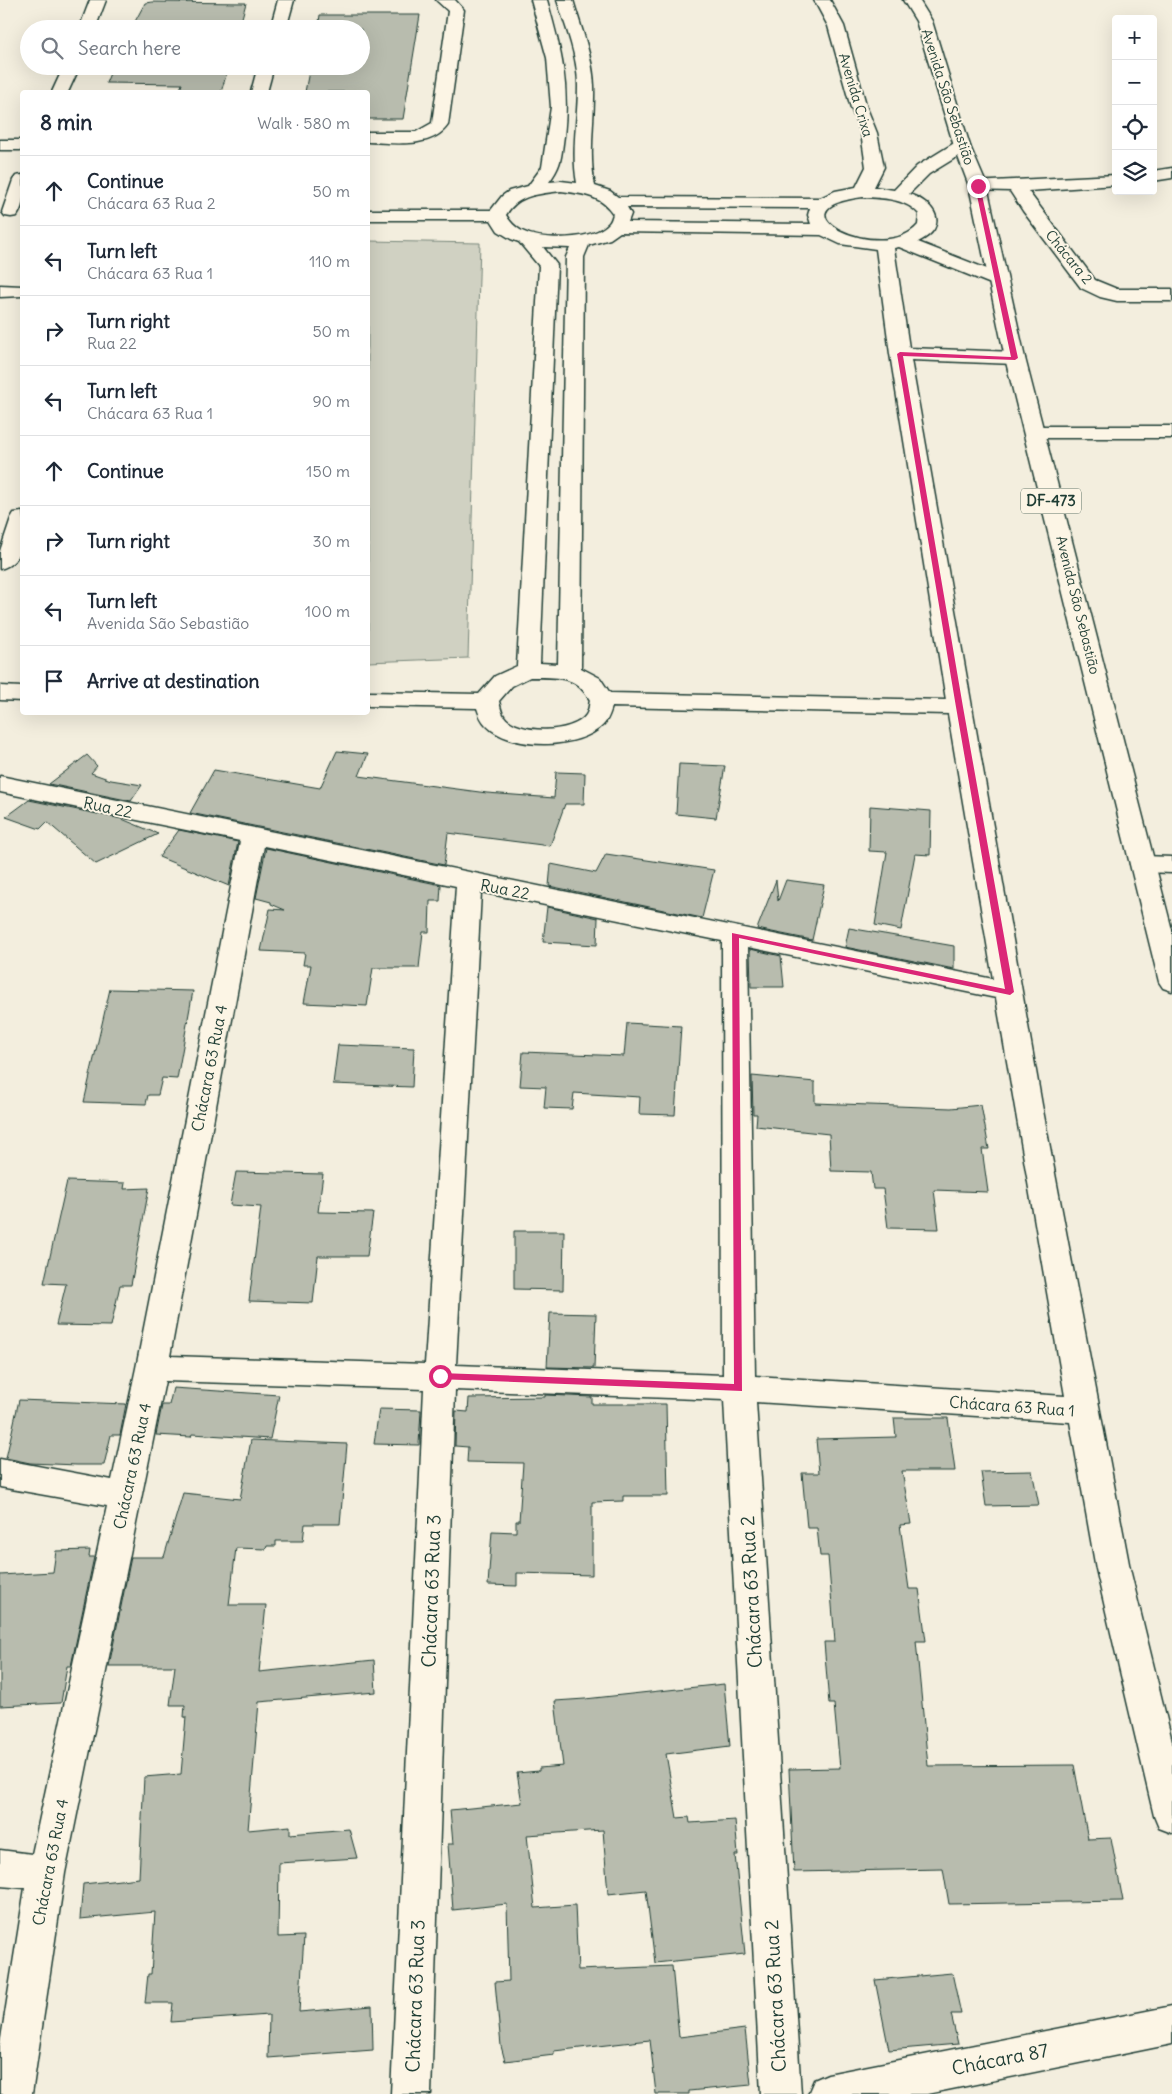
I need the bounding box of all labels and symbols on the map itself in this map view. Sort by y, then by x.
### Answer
street label: Avenida São Sebastião [917,27,979,167]
street label: Avenida Crixa [835,51,877,139]
route end [967,175,990,198]
street label: Chácara 2 [1042,226,1097,288]
road number: DF-473 [1021,488,1081,514]
street label: Avenida São Sebastião [1052,534,1104,676]
street label: Rua 22 [82,792,135,822]
street label: Rua 22 [479,874,532,904]
street label: Chácara 63 Rua 4 [187,1003,231,1133]
route start [429,1365,452,1388]
street label: Chácara 63 Rua 1 [948,1392,1076,1420]
street label: Chácara 63 Rua 4 [109,1401,155,1531]
street label: Chácara 63 Rua 3 [416,1514,446,1668]
street label: Chácara 63 Rua 2 [735,1515,767,1669]
street label: Chácara 63 Rua 4 [28,1797,72,1927]
street label: Chácara 63 Rua 3 [400,1919,430,2073]
street label: Chácara 63 Rua 2 [759,1919,791,2073]
street label: Chácara 87 [950,2038,1050,2080]

